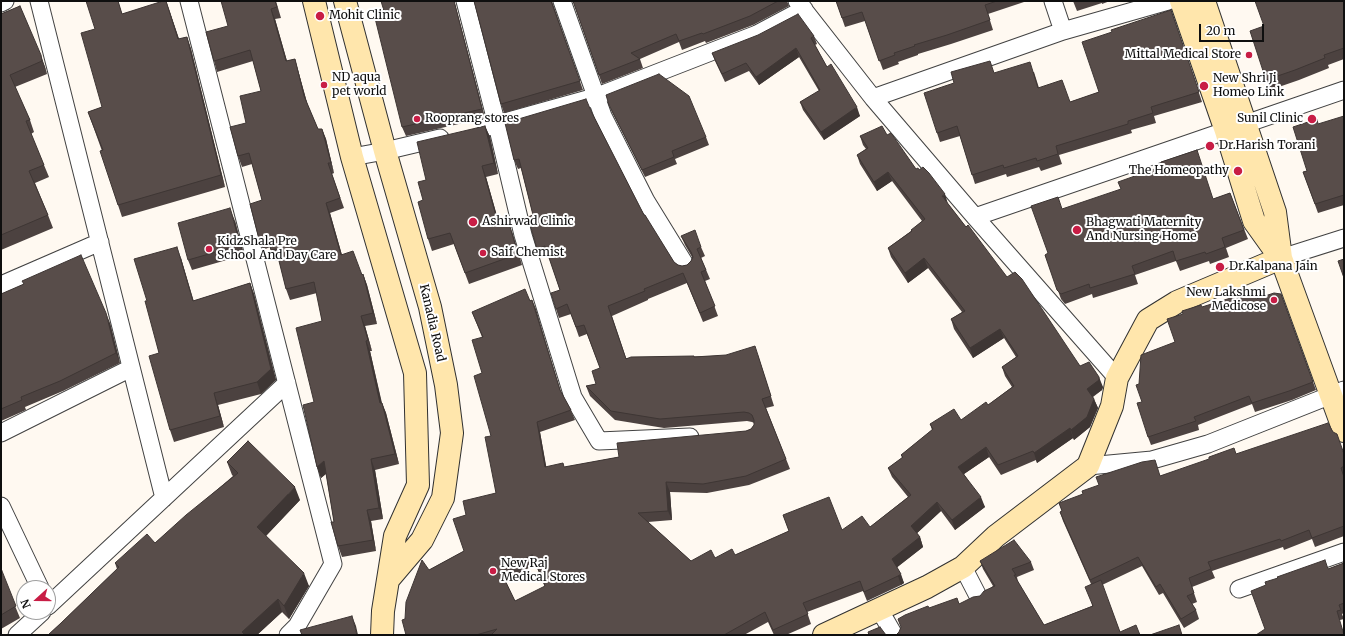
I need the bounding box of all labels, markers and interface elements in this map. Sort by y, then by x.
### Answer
place label: Mohit Clinic [329,9,400,23]
marker: Mohit Clinic [314,10,326,22]
scale bar [1201,16,1266,42]
text: 20 m [1206,23,1235,38]
place label: Mittal Medical Store [1125,48,1241,62]
marker: Mittal Medical Store [1244,50,1254,60]
place label: ND aqua pet world [332,71,387,99]
place label: New Shri Ji Homeo Link [1213,72,1284,100]
marker: ND aqua pet world [319,80,329,90]
marker: New Shri Ji Homeo Link [1198,80,1210,92]
place label: Rooprang stores [425,112,519,126]
place label: Sunil Clinic [1237,112,1303,126]
marker: Sunil Clinic [1306,113,1318,125]
marker: Rooprang stores [412,114,422,124]
place label: Dr.Harish Torani [1219,139,1316,153]
marker: Dr.Harish Torani [1204,140,1216,152]
place label: The Homeopathy [1129,164,1229,178]
marker: The Homeopathy [1232,165,1244,177]
place label: Ashirwad Clinic [482,215,574,229]
marker: Ashirwad Clinic [467,216,479,228]
place label: Bhagwati Maternity And Nursing Home [1086,216,1202,244]
marker: Bhagwati Maternity And Nursing Home [1071,224,1083,236]
place label: KidzShala Pre School And Day Care [217,235,336,263]
marker: KidzShala Pre School And Day Care [204,244,214,254]
place label: Saif Chemist [491,246,564,260]
marker: Saif Chemist [478,248,488,258]
place label: Dr.Kalpana Jain [1229,260,1318,274]
marker: Dr.Kalpana Jain [1214,261,1226,273]
street label: Kanadia Road [416,283,448,363]
place label: New Lakshmi Medicose [1186,286,1266,314]
marker: New Lakshmi Medicose [1269,295,1279,305]
place label: New Raj Medical Stores [501,557,585,585]
marker: New Raj Medical Stores [488,566,498,576]
north arrow [16,580,56,620]
text: N [18,597,34,611]

